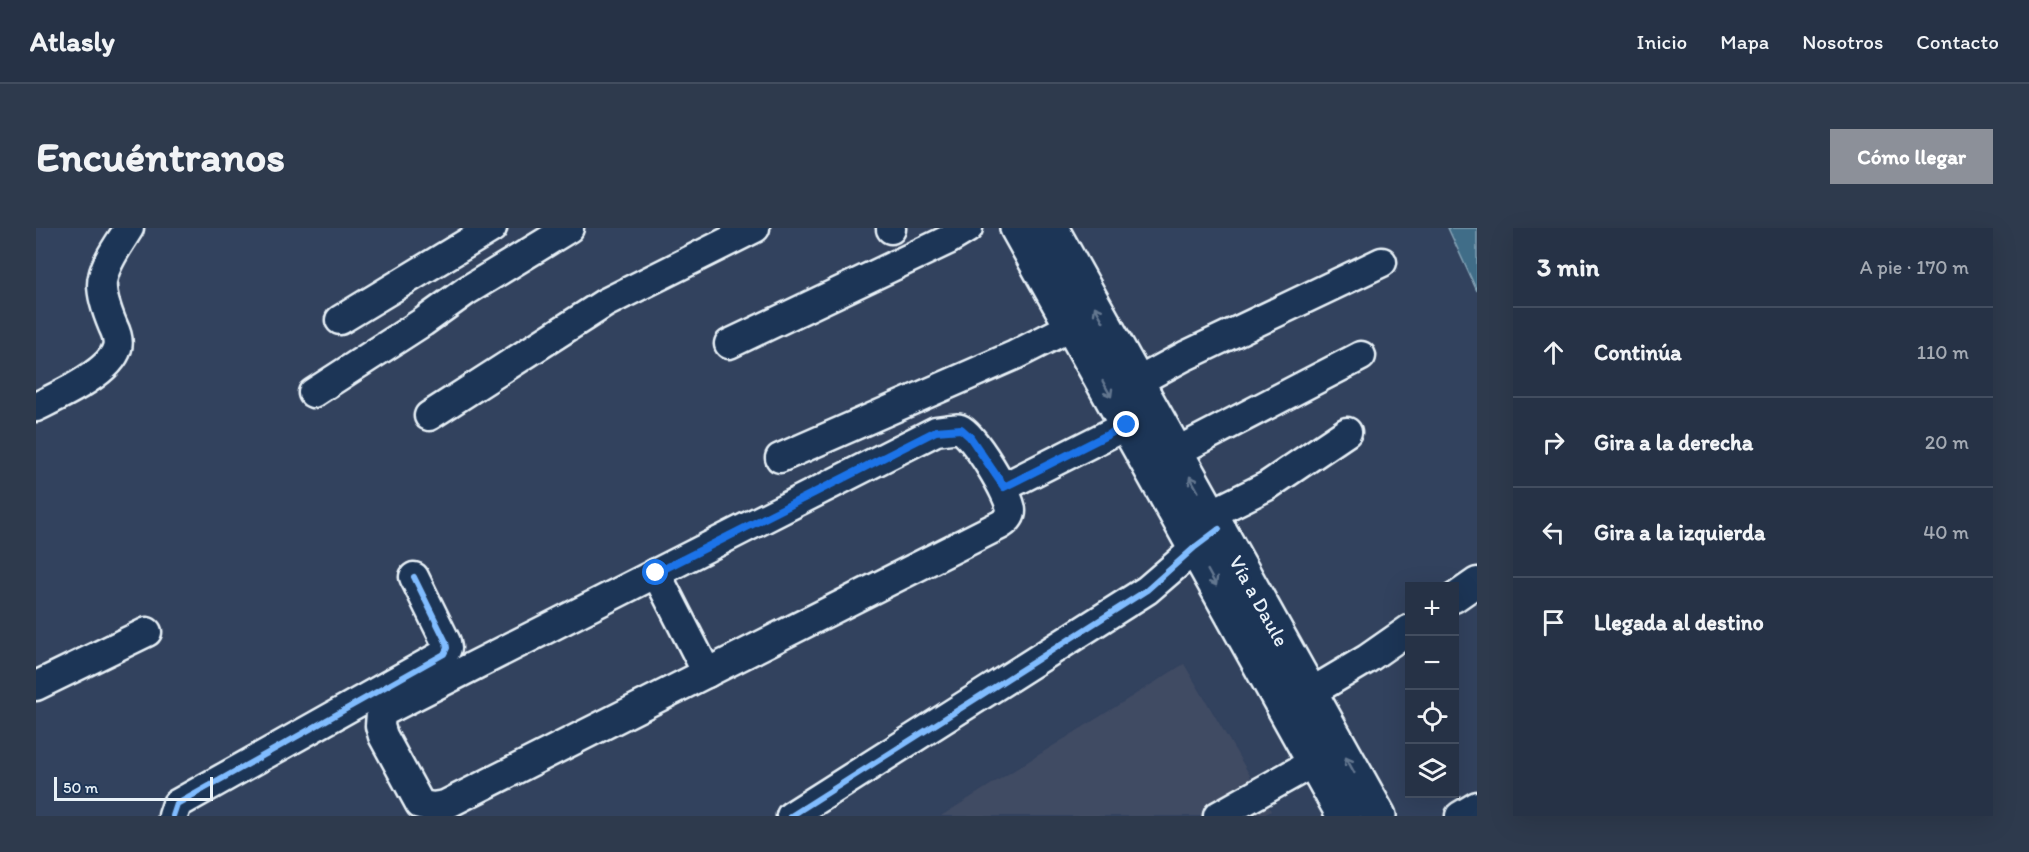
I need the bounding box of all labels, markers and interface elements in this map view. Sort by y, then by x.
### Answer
text: Atlasly [30,24,115,58]
text: Inicio [1637,29,1687,54]
text: Mapa [1720,29,1769,54]
text: Nosotros [1802,29,1883,54]
text: Contacto [1916,29,1999,54]
button: Cómo llegar [1830,129,1993,184]
text: Encuéntranos [36,131,285,182]
text: 3 min [1537,251,1599,283]
text: A pie · 170 m [1860,255,1969,279]
one-way arrow [1093,306,1105,323]
icon: ahead [1537,336,1570,369]
text: Continúa [1594,339,1682,366]
text: 110 m [1917,340,1969,364]
one-way arrow [1101,380,1113,397]
route end [1113,411,1139,437]
icon: right [1537,426,1570,459]
text: Gira a la derecha [1594,429,1753,456]
text: 20 m [1925,430,1969,454]
one-way arrow [1188,476,1200,493]
icon: left [1537,516,1570,549]
text: Gira a la izquierda [1594,519,1765,546]
text: 40 m [1923,520,1969,544]
street label: Vía a Daule [1224,551,1295,651]
route start [642,559,668,585]
one-way arrow [1206,569,1218,586]
map controls [1405,582,1459,798]
button: + [1405,582,1459,636]
icon: arrive [1537,606,1570,639]
text: Llegada al destino [1594,609,1764,636]
button: − [1405,636,1459,690]
button: locate [1405,690,1459,744]
button: layers [1405,744,1459,798]
one-way arrow [1344,757,1356,774]
scale bar [54,774,213,802]
text: 50 m [63,778,98,797]

